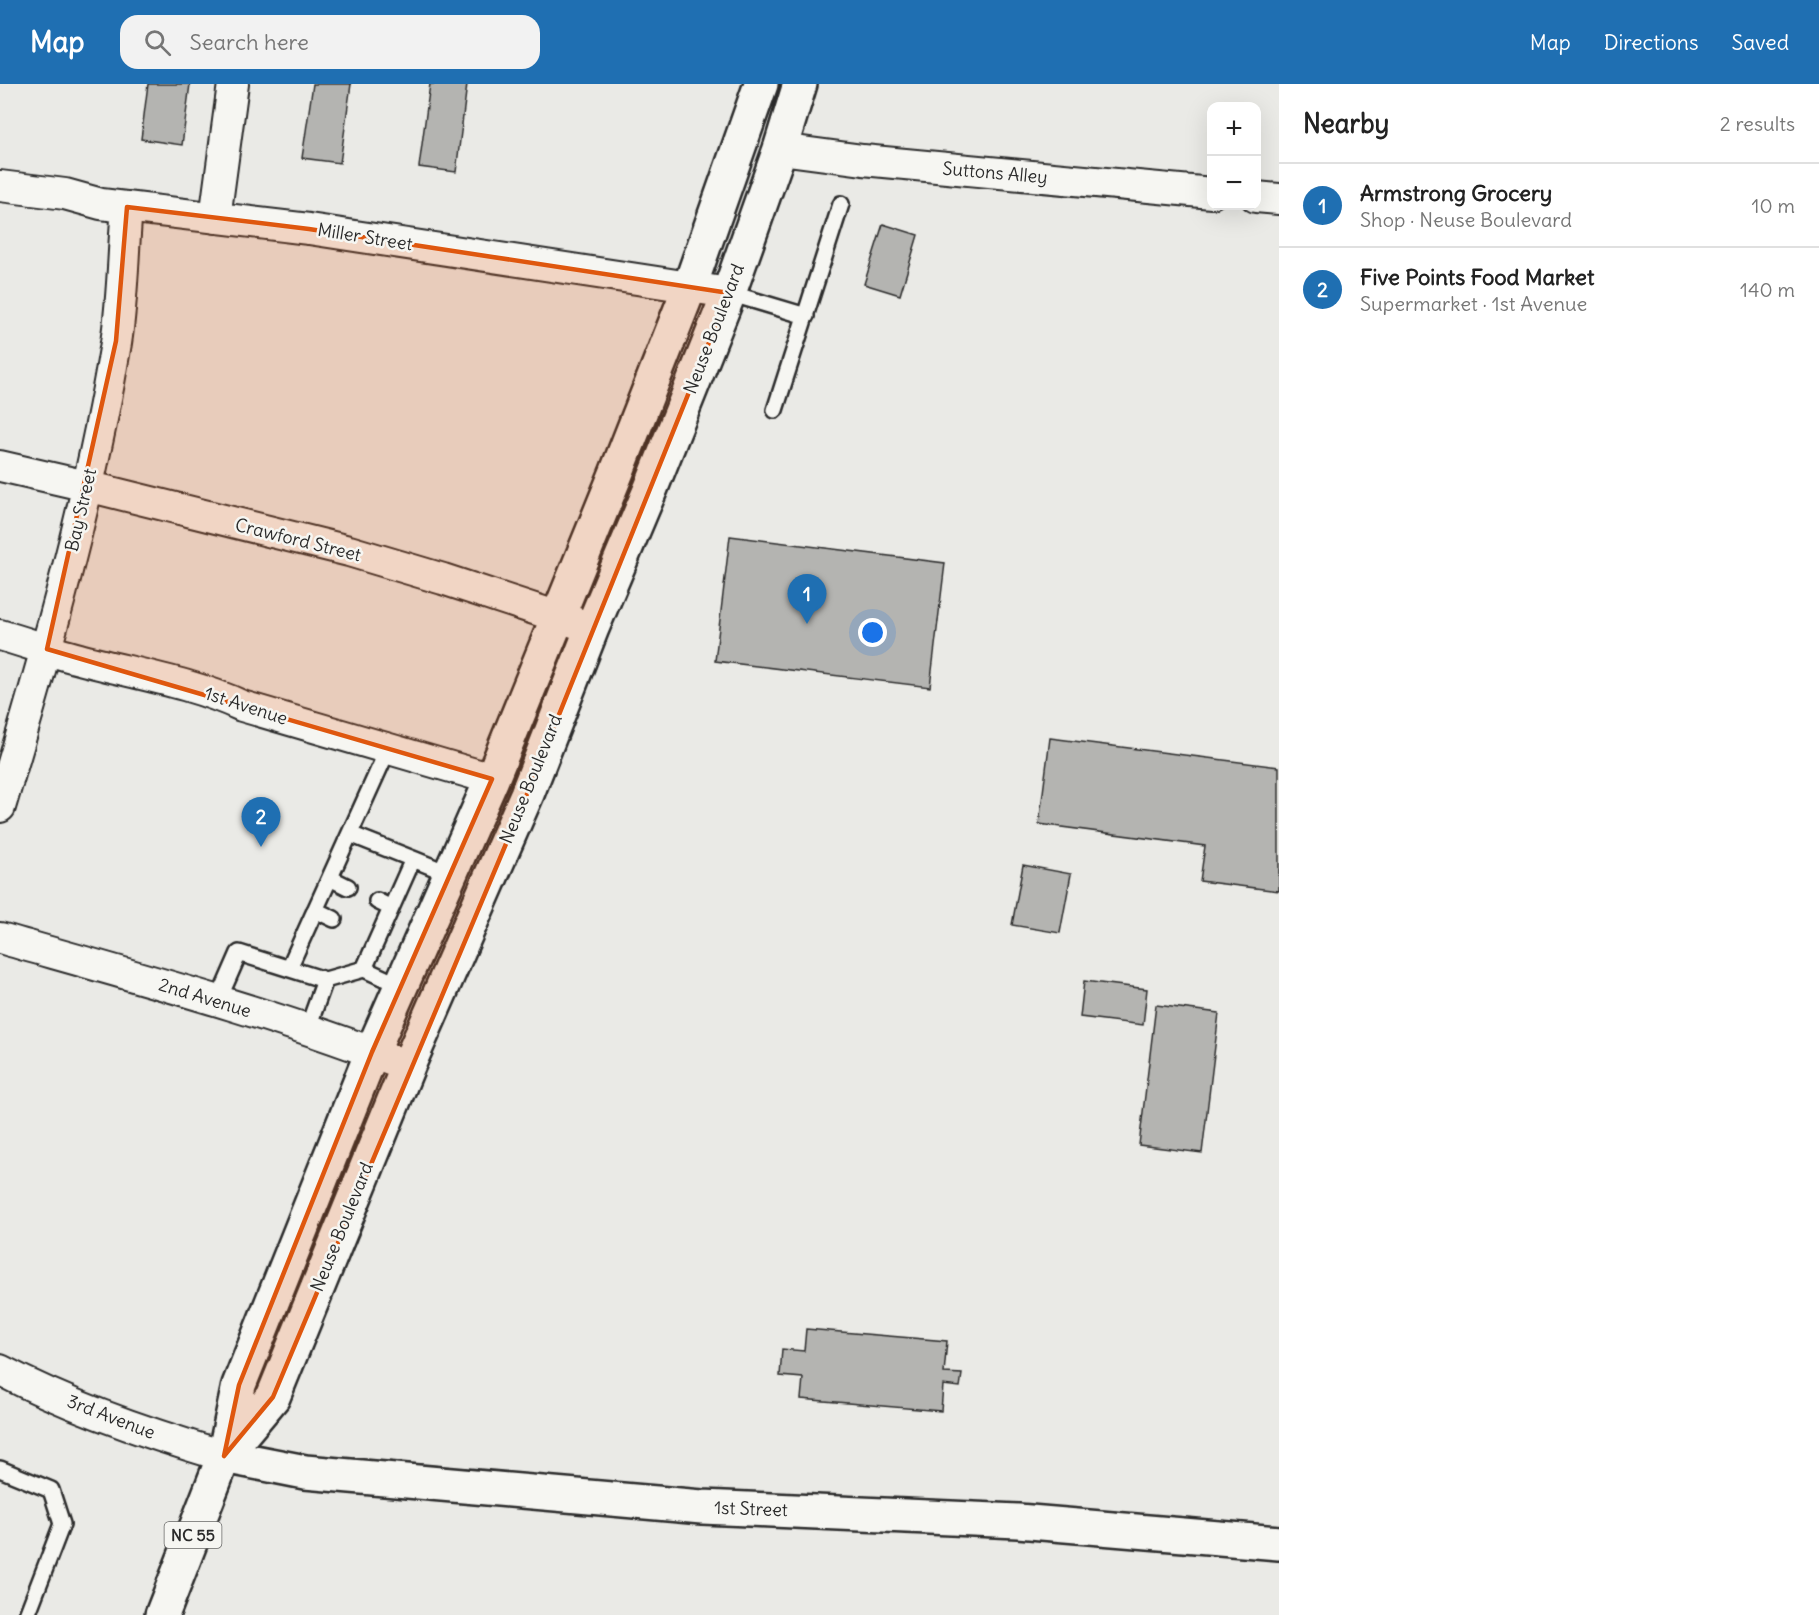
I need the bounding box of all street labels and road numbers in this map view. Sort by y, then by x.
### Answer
street label: Suttons Alley [942,156,1048,189]
street label: Miller Street [316,218,414,255]
street label: Neuse Boulevard [678,260,749,397]
street label: Bay Street [60,466,101,554]
street label: Crawford Street [233,513,364,566]
street label: 1st Avenue [202,681,291,730]
street label: Neuse Boulevard [494,710,567,847]
street label: 2nd Avenue [156,973,254,1022]
street label: Neuse Boulevard [305,1158,378,1295]
street label: 3rd Avenue [64,1389,159,1444]
street label: 1st Street [714,1496,788,1521]
road number: NC 55 [164,1522,222,1548]

